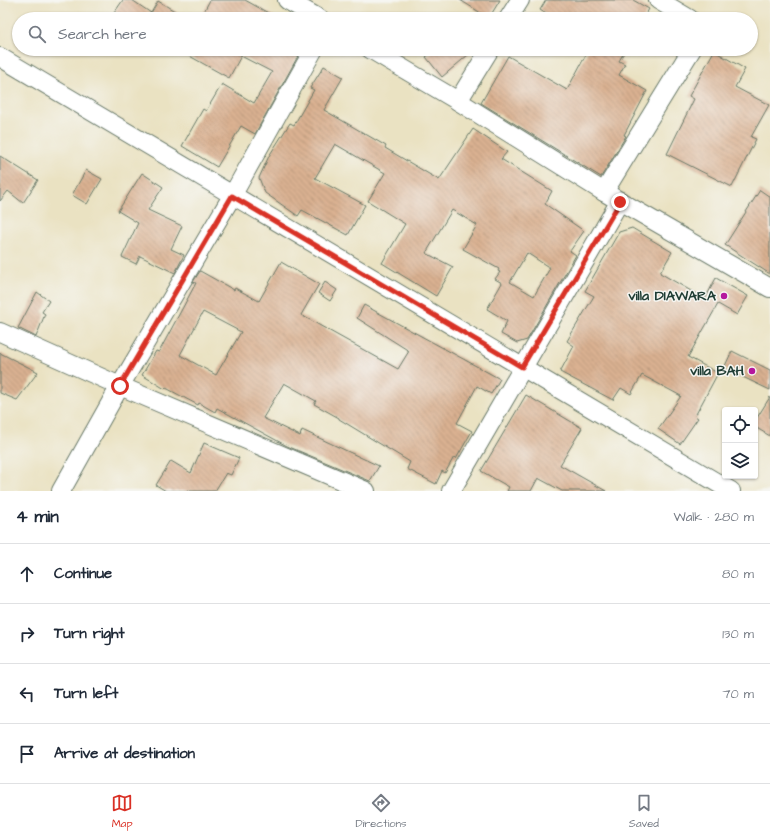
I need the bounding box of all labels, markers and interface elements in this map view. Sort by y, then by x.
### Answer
search box [12,12,758,56]
icon: search [26,23,48,45]
text: Search here [58,24,147,45]
route end [611,193,629,211]
place label: villa DIAWARA [628,286,717,306]
marker: villa DIAWARA [719,291,729,301]
place label: villa BAH [690,361,745,381]
marker: villa BAH [747,366,757,376]
route start [111,377,129,395]
map controls [722,407,758,479]
button: locate [722,407,758,443]
button: layers [722,443,758,479]
text: 4 min [16,505,59,529]
text: Walk · 280 m [673,508,754,526]
icon: ahead [16,563,38,585]
text: Continue [54,563,112,584]
text: 80 m [722,565,754,583]
icon: right [16,623,38,645]
text: Turn right [54,623,125,644]
text: 130 m [722,625,754,643]
icon: left [16,683,38,705]
text: Turn left [54,683,118,704]
text: 70 m [722,685,754,703]
icon: arrive [16,743,38,765]
text: Arrive at destination [54,743,195,764]
tab: Map [111,792,133,831]
tab: Directions [355,792,407,831]
tab: Saved [629,792,659,831]

